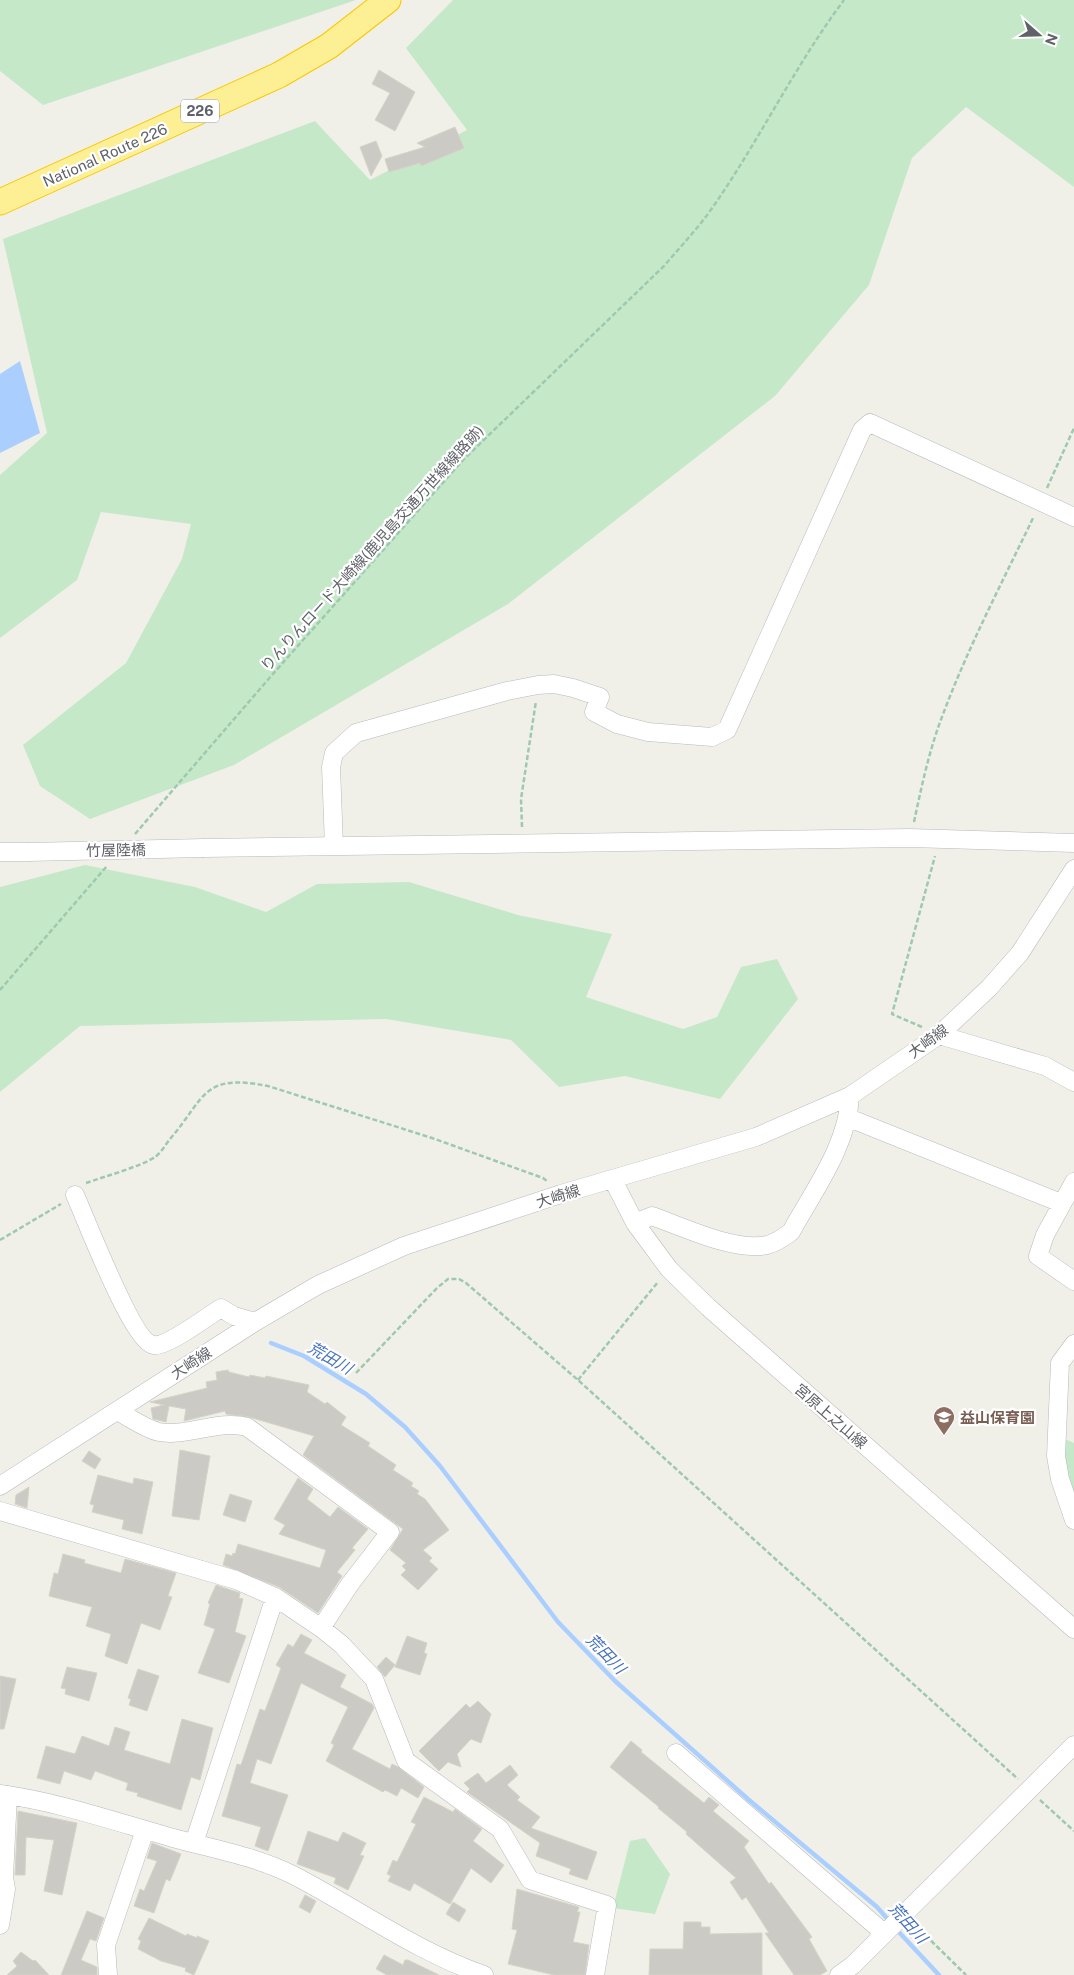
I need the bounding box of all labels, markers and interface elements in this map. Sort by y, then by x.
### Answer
north arrow [1014,10,1064,60]
text: N [1042,32,1061,47]
road number: 226 [181,100,219,122]
street label: National Route 226 [40,120,170,190]
street label: りんりんロード大崎線(鹿児島交通万世線線路跡) [257,422,487,674]
street label: 竹屋陸橋 [86,841,146,859]
street label: 大崎線 [905,1021,951,1061]
street label: 大崎線 [534,1181,582,1211]
water label: 荒田川 [304,1338,357,1379]
street label: 大崎線 [167,1344,215,1382]
street label: 宮原上之山線 [791,1380,871,1452]
school or university icon: 益山保育園 [932,1405,956,1436]
place label: 益山保育園 [960,1409,1035,1426]
water label: 荒田川 [582,1630,631,1679]
water label: 荒田川 [885,1899,932,1949]

